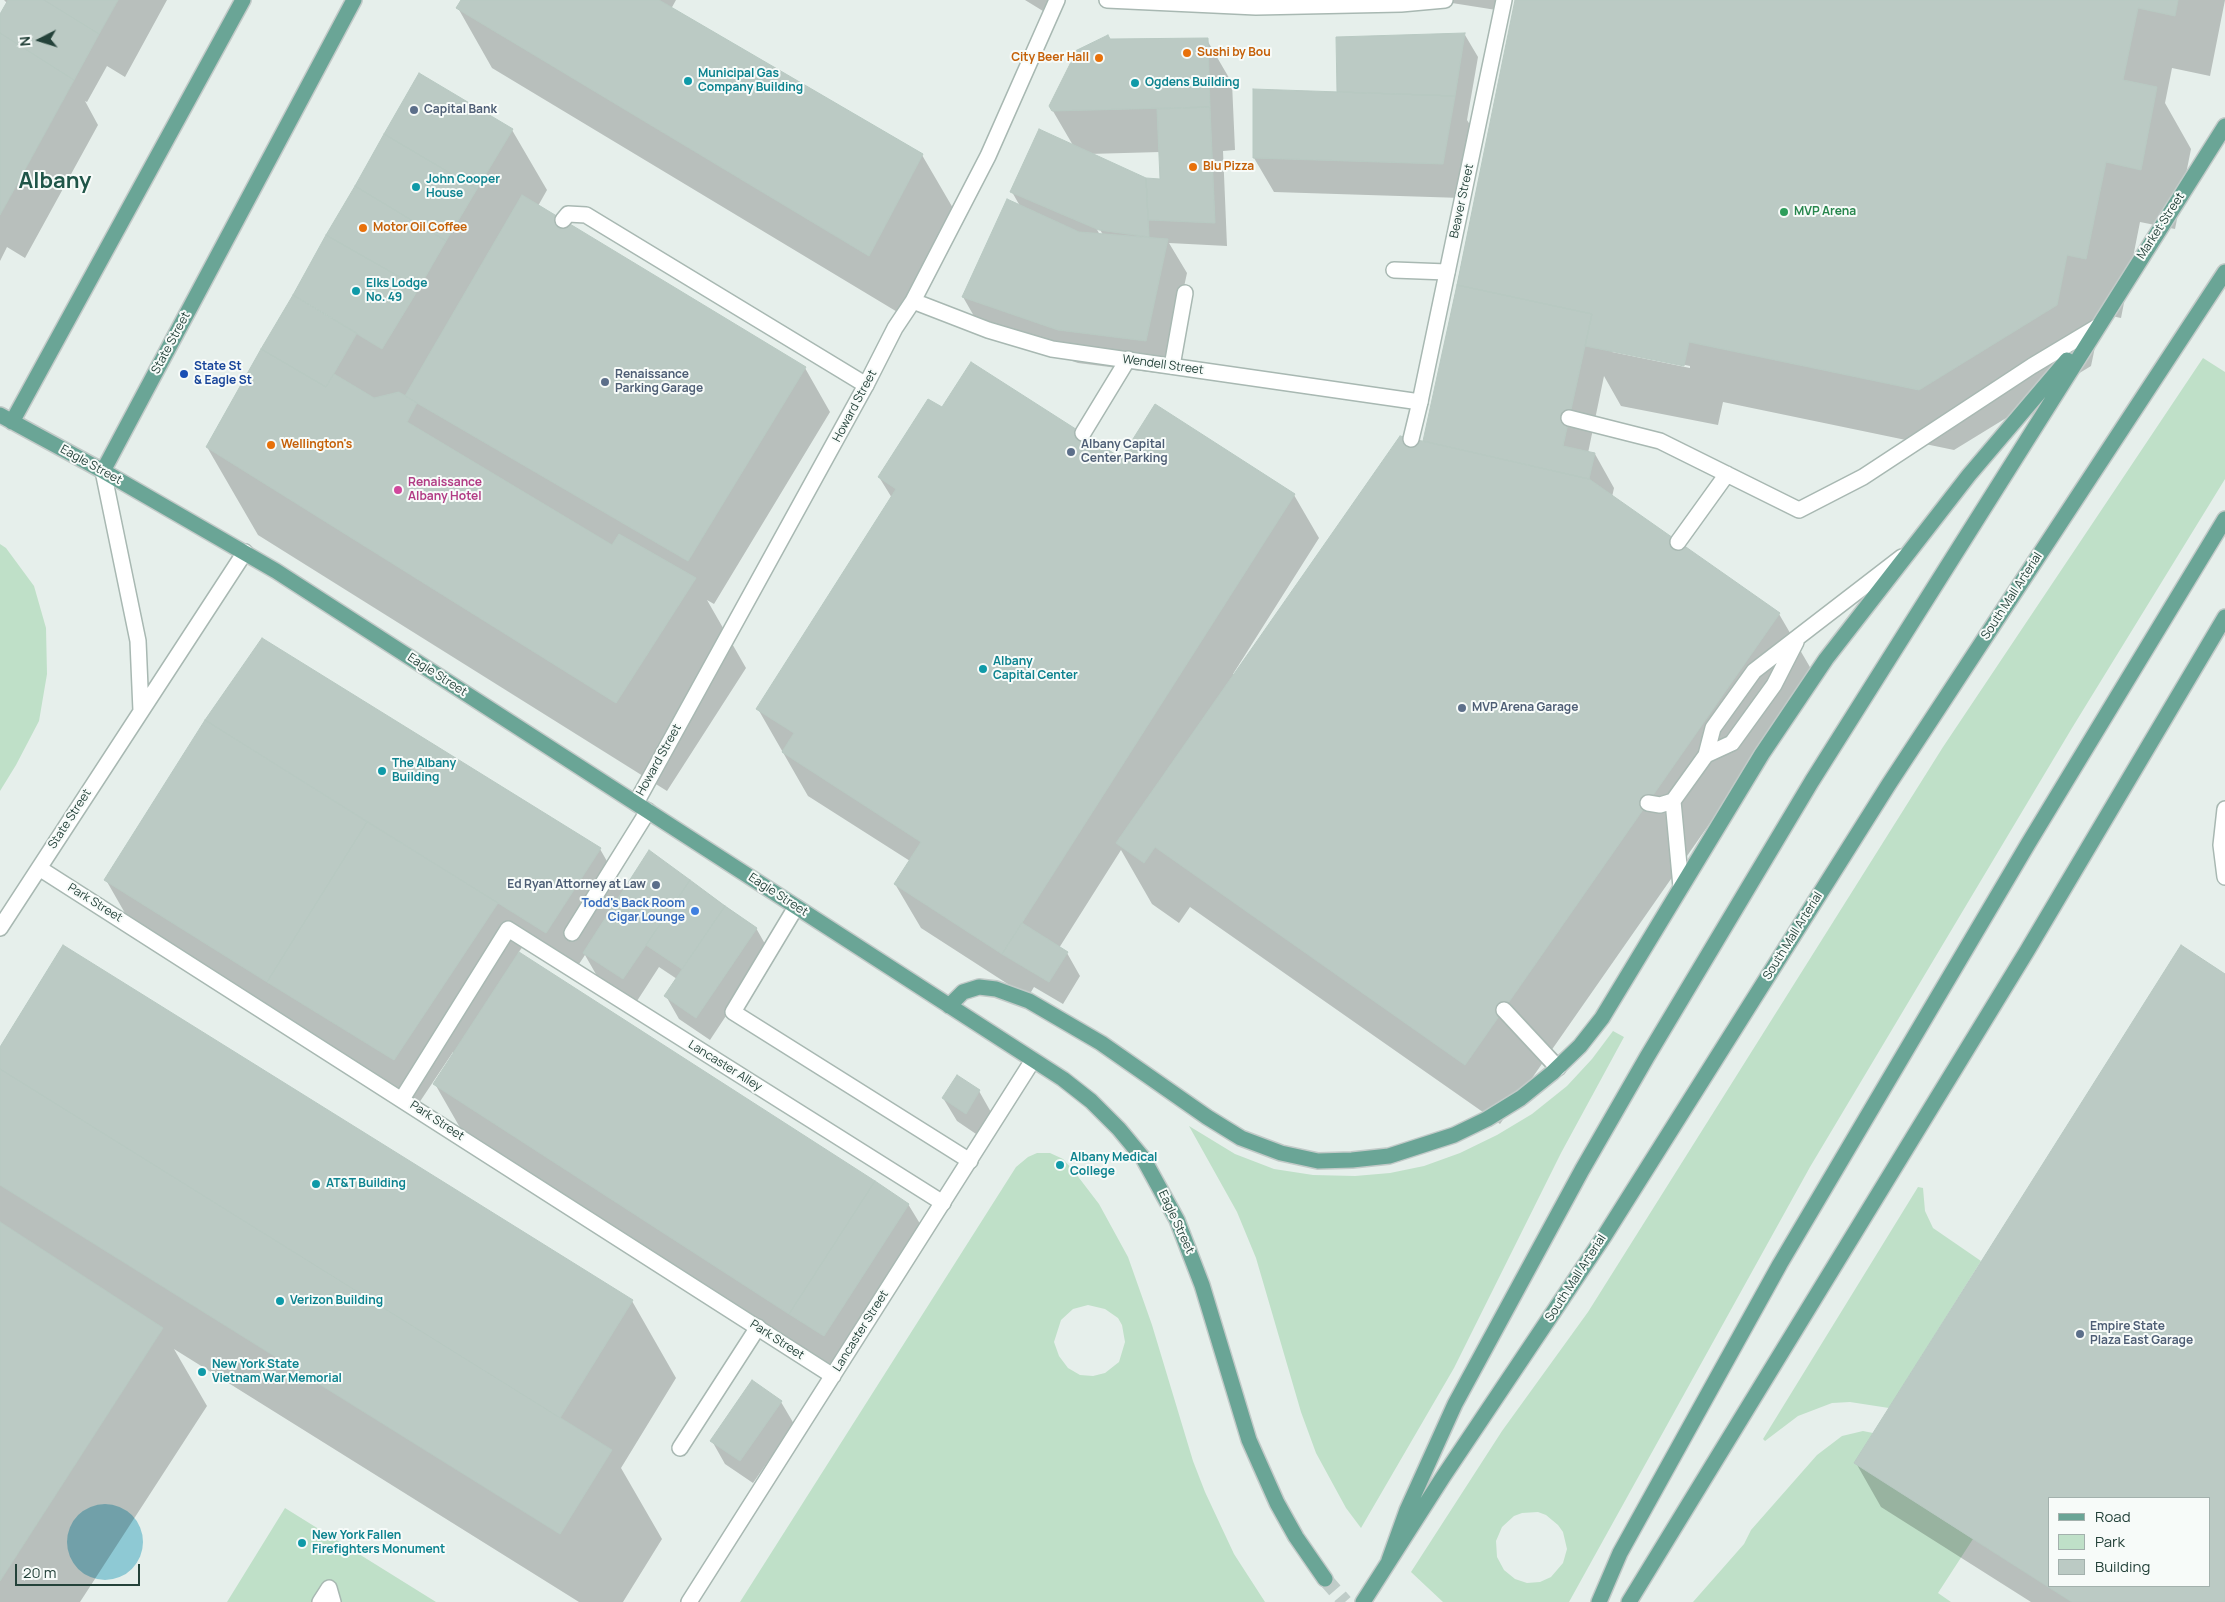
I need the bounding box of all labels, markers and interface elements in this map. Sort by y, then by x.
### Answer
north arrow [15,15,65,65]
text: N [15,36,34,47]
place label: Sushi by Bou [1197,46,1271,60]
marker: Sushi by Bou [1181,47,1193,59]
place label: City Beer Hall [1011,51,1089,65]
marker: City Beer Hall [1093,52,1105,64]
place label: Municipal Gas Company Building [698,67,803,95]
marker: Municipal Gas Company Building [682,75,694,87]
place label: Ogdens Building [1145,76,1240,90]
marker: Ogdens Building [1129,77,1141,89]
place label: Capital Bank [424,103,497,117]
marker: Capital Bank [408,104,420,116]
place label: Blu Pizza [1203,160,1254,174]
marker: Blu Pizza [1187,161,1199,173]
street label: Beaver Street [1447,163,1477,239]
district label: Albany [19,169,91,195]
place label: John Cooper House [426,173,500,201]
marker: John Cooper House [410,181,422,193]
street label: Market Street [2134,190,2188,262]
place label: MVP Arena [1794,205,1856,219]
marker: MVP Arena [1778,206,1790,218]
place label: Motor Oil Coffee [373,221,467,235]
marker: Motor Oil Coffee [357,222,369,234]
place label: Elks Lodge No. 49 [366,277,427,305]
marker: Elks Lodge No. 49 [350,285,362,297]
street label: State Street [149,310,193,376]
street label: Wendell Street [1121,352,1205,378]
place label: State St & Eagle St [194,360,252,388]
marker: State St & Eagle St [178,368,190,380]
place label: Renaissance Parking Garage [615,368,703,396]
street label: Howard Street [830,368,880,444]
marker: Renaissance Parking Garage [599,376,611,388]
place label: Wellington's [281,438,352,452]
place label: Albany Capital Center Parking [1081,438,1168,466]
marker: Wellington's [265,439,277,451]
street label: Eagle Street [58,442,124,488]
marker: Albany Capital Center Parking [1065,446,1077,458]
place label: Renaissance Albany Hotel [408,476,482,504]
marker: Renaissance Albany Hotel [392,484,404,496]
street label: South Mall Arterial [1979,550,2045,642]
street label: Eagle Street [405,650,469,700]
place label: Albany Capital Center [993,655,1078,683]
marker: Albany Capital Center [977,663,989,675]
place label: MVP Arena Garage [1472,701,1578,715]
marker: MVP Arena Garage [1456,702,1468,714]
street label: Howard Street [633,722,685,798]
place label: The Albany Building [392,757,456,785]
marker: The Albany Building [376,765,388,777]
street label: State Street [45,787,95,851]
street label: Eagle Street [746,870,810,920]
place label: Ed Ryan Attorney at Law [507,878,646,892]
marker: Ed Ryan Attorney at Law [650,879,662,891]
street label: Park Street [65,881,125,925]
street label: South Mall Arterial [1760,889,1826,983]
place label: Todd's Back Room Cigar Lounge [582,897,685,925]
marker: Todd's Back Room Cigar Lounge [689,905,701,917]
street label: Lancaster Alley [685,1038,765,1094]
street label: Park Street [407,1098,467,1144]
place label: Albany Medical College [1070,1151,1157,1179]
marker: Albany Medical College [1054,1159,1066,1171]
place label: AT&T Building [326,1177,406,1191]
marker: AT&T Building [310,1178,322,1190]
street label: Eagle Street [1155,1188,1197,1256]
street label: South Mall Arterial [1543,1232,1609,1324]
street label: Lancaster Street [830,1288,892,1374]
place label: Verizon Building [290,1294,383,1308]
marker: Verizon Building [274,1295,286,1307]
street label: Park Street [747,1317,807,1363]
place label: Empire State Plaza East Garage [2090,1320,2193,1348]
marker: Empire State Plaza East Garage [2074,1328,2086,1340]
place label: New York State Vietnam War Memorial [212,1358,342,1386]
marker: New York State Vietnam War Memorial [196,1366,208,1378]
legend [2048,1497,2210,1587]
text: Road [2095,1506,2131,1527]
place label: New York Fallen Firefighters Monument [312,1529,445,1557]
text: Park [2095,1531,2125,1552]
marker: New York Fallen Firefighters Monument [296,1537,308,1549]
scale bar [18,1554,142,1586]
text: Building [2095,1556,2150,1577]
text: 20 m [23,1562,56,1583]

